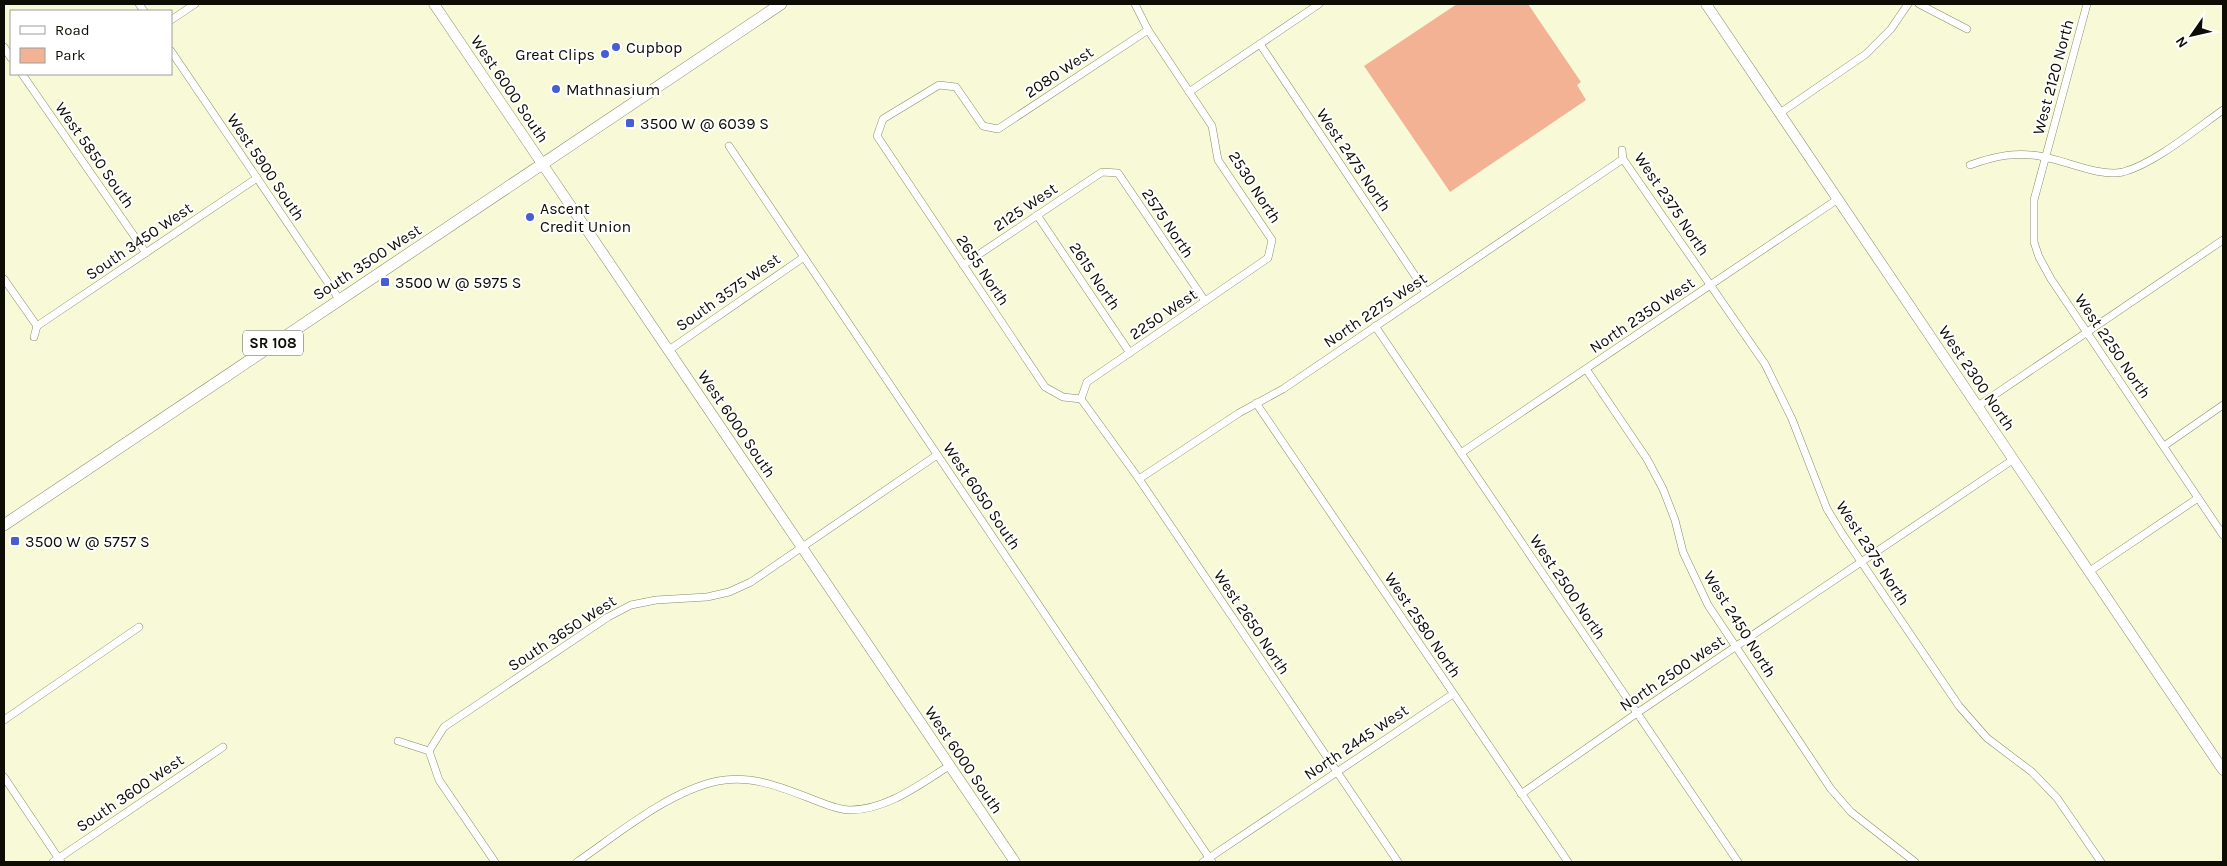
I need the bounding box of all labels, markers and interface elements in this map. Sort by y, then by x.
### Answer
legend [10,10,172,75]
north arrow [2167,10,2217,60]
street label: West 2120 North [2028,17,2078,137]
text: Road [55,21,90,39]
street label: West 6000 South [467,32,553,146]
text: N [2172,33,2191,51]
place label: Cupbop [626,38,682,57]
marker: Cupbop [610,41,622,53]
street label: 2080 West [1021,42,1097,102]
place label: Great Clips [515,45,595,64]
text: Park [55,46,85,64]
marker: Great Clips [599,48,611,60]
place label: Mathnasium [566,80,660,99]
marker: Mathnasium [550,83,562,95]
street label: West 5850 South [51,98,139,212]
street label: West 2475 North [1313,105,1395,215]
street label: West 5900 South [223,110,309,224]
place label: 3500 W @ 6039 S [640,114,769,133]
marker: 3500 W @ 6039 S [624,117,636,129]
street label: 2530 North [1225,147,1285,227]
street label: West 2375 North [1630,149,1714,259]
street label: 2125 West [989,179,1061,235]
street label: 2575 North [1138,185,1198,261]
street label: South 3450 West [82,198,196,284]
place label: Ascent Credit Union [540,199,631,236]
marker: Ascent Credit Union [524,211,536,223]
street label: South 3500 West [309,220,425,304]
street label: 2655 North [952,231,1014,309]
street label: 2615 North [1065,238,1125,314]
street label: South 3575 West [672,249,784,335]
street label: North 2275 West [1320,268,1430,352]
place label: 3500 W @ 5975 S [395,273,522,292]
street label: North 2350 West [1586,273,1698,357]
marker: 3500 W @ 5975 S [379,276,391,288]
street label: 2250 West [1126,285,1200,343]
street label: West 2250 North [2071,290,2155,402]
street label: West 2300 North [1935,322,2019,434]
road number: SR 108 [243,330,303,356]
street label: West 6000 South [694,367,780,481]
street label: West 6050 South [939,439,1025,553]
street label: West 2375 North [1832,497,1914,609]
street label: West 2500 North [1526,531,1610,643]
place label: 3500 W @ 5757 S [25,532,150,551]
marker: 3500 W @ 5757 S [9,535,21,547]
street label: West 2650 North [1210,566,1294,678]
street label: West 2450 North [1700,567,1780,681]
street label: West 2580 North [1381,569,1465,681]
street label: South 3650 West [504,591,620,675]
street label: North 2500 West [1616,631,1728,715]
street label: North 2445 West [1300,700,1412,784]
street label: West 6000 South [921,703,1007,817]
street label: South 3600 West [73,750,187,836]

